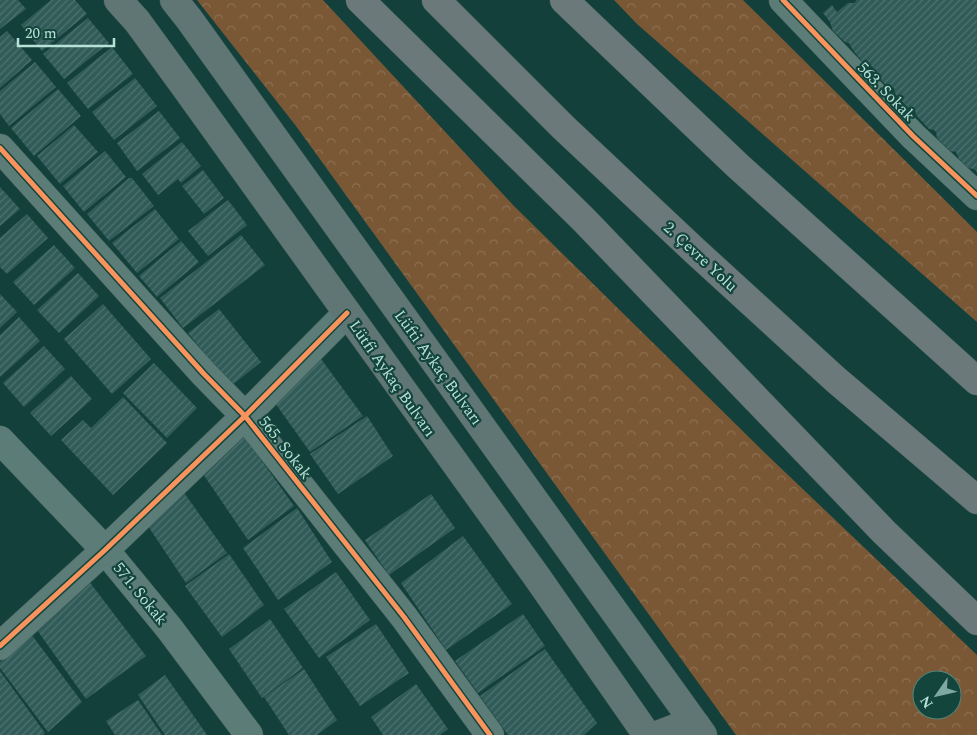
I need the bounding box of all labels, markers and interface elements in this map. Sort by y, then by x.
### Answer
scale bar [18,15,114,47]
text: 20 m [25,22,57,45]
street label: 563. Sokak [852,56,921,127]
street label: 2. Çevre Yolu [658,216,743,298]
street label: Lüfti Aykaç Bulvarı [388,305,488,430]
street label: Lütfi Aykaç Bulvarı [343,315,441,442]
street label: 565. Sokak [253,411,318,485]
street label: 571. Sokak [107,557,173,630]
north arrow [912,670,962,720]
text: N [915,691,939,713]

